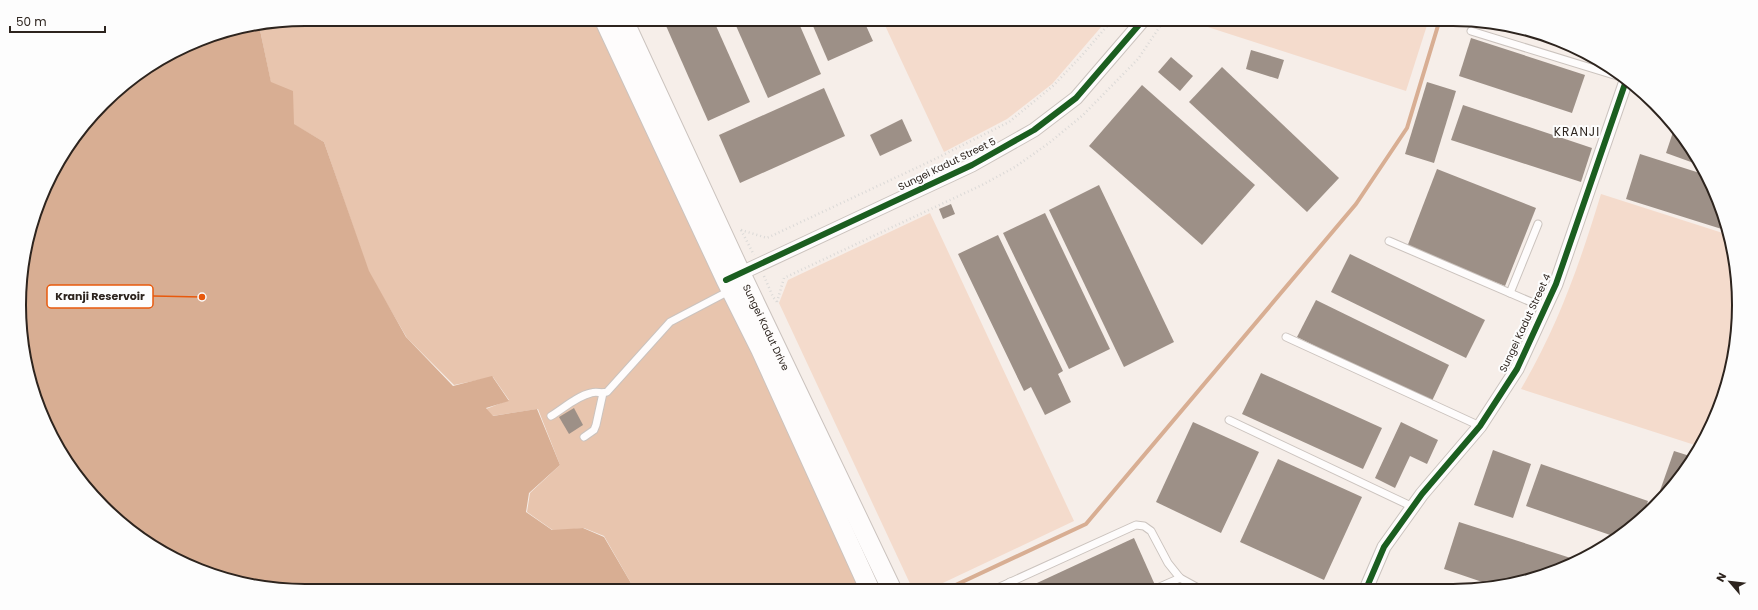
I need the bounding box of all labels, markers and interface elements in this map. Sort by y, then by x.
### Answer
scale bar [10,8,105,34]
text: 50 m [16,13,47,30]
district label: KRANJI [1554,123,1600,140]
street label: Sungei Kadut Street 5 [896,134,998,194]
street label: Sungei Kadut Street 4 [1496,271,1554,375]
street label: Sungei Kadut Drive [739,282,794,373]
callout: Kranji Reservoir [47,285,153,308]
text: Kranji Reservoir [55,288,145,304]
north arrow [1710,562,1750,602]
text: N [1712,570,1730,585]

